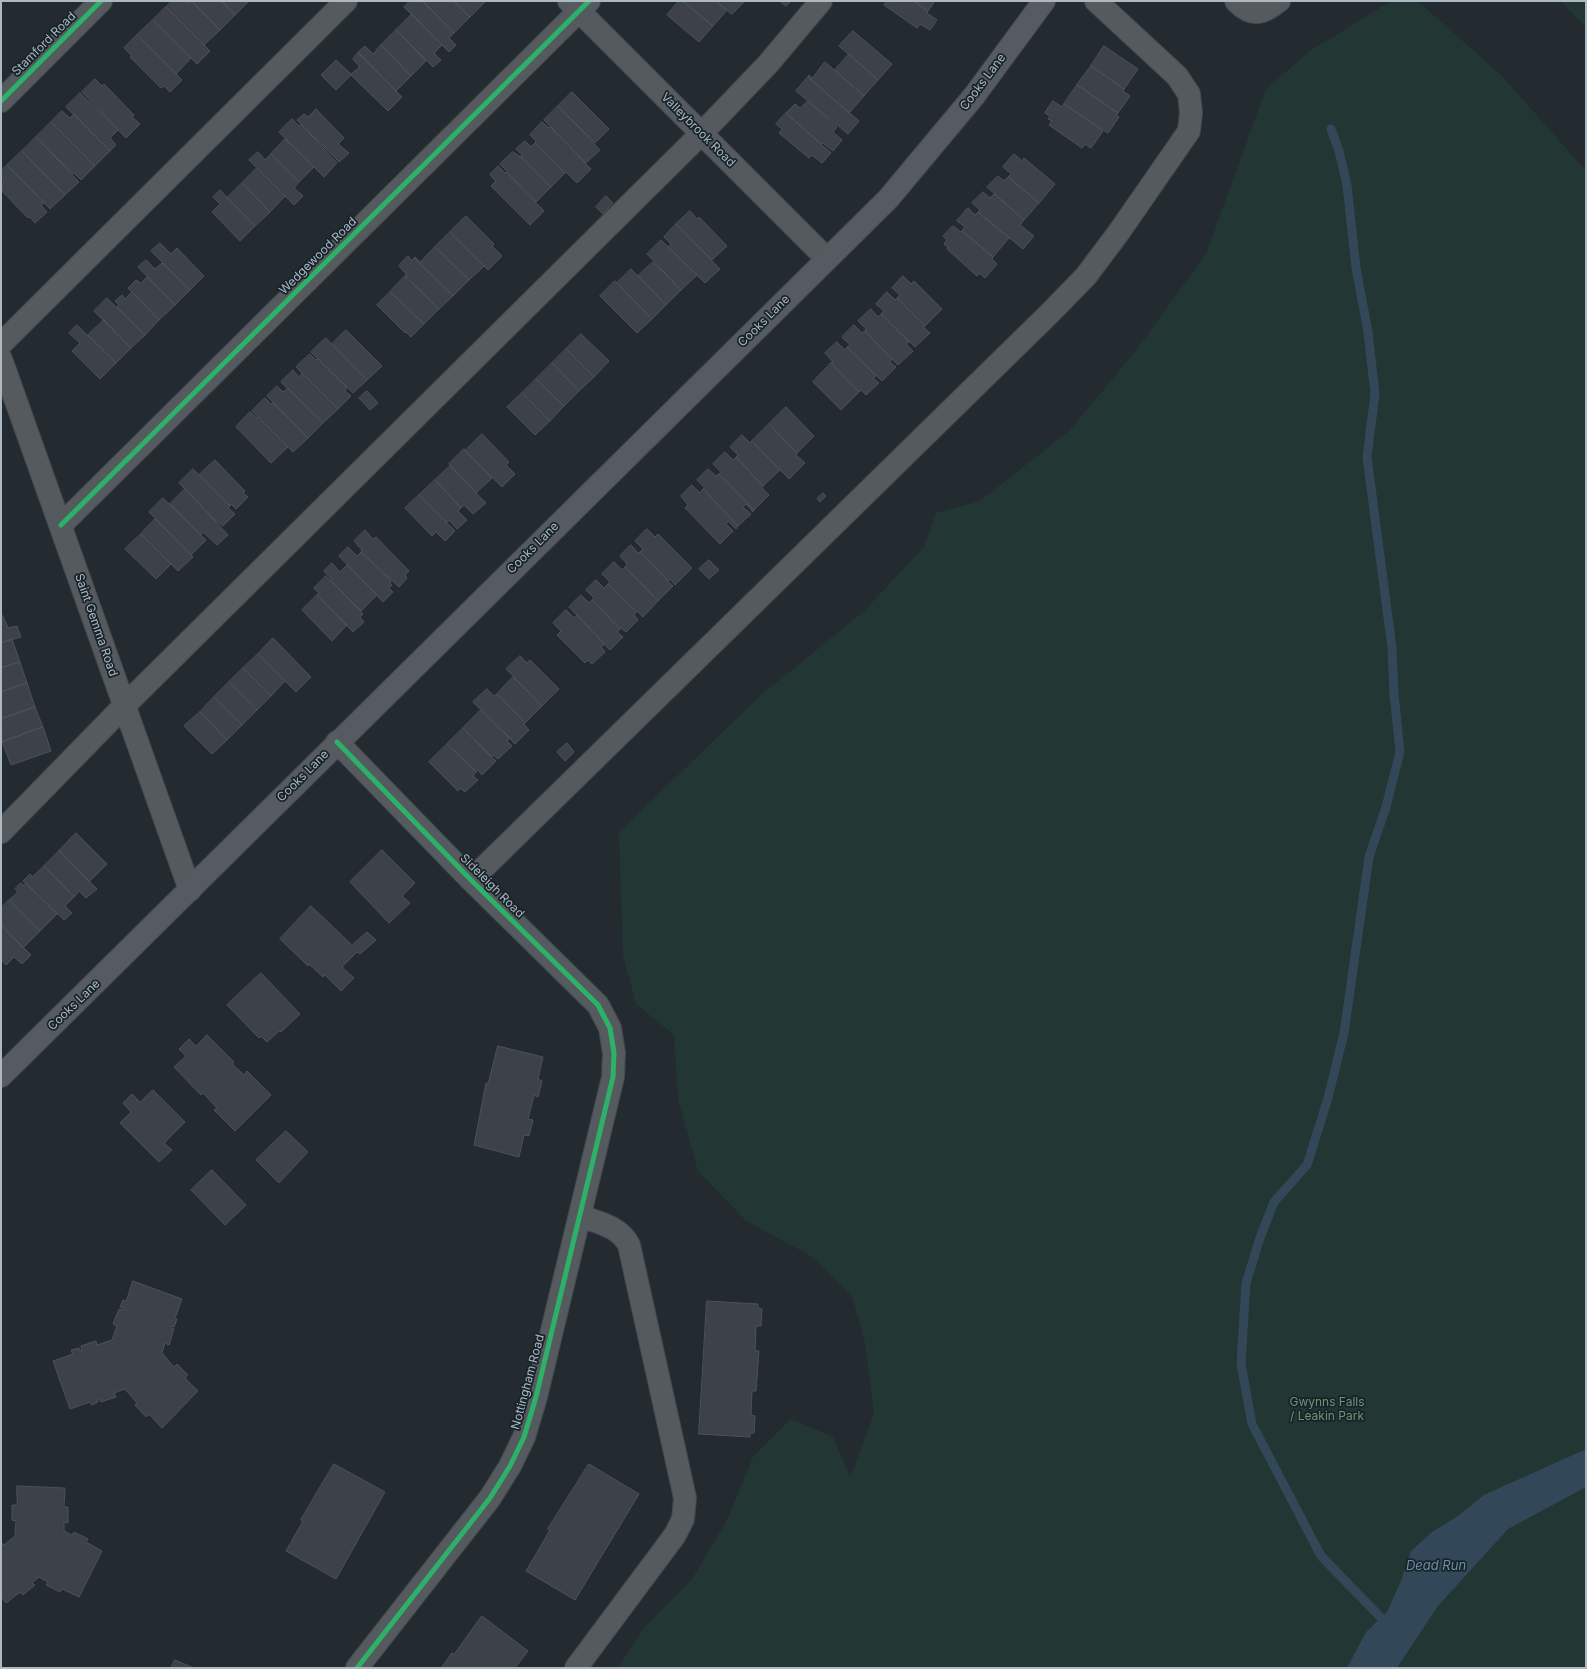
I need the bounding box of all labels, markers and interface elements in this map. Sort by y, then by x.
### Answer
street label: Stamford Road [9,9,79,79]
street label: Cooks Lane [957,51,1009,113]
street label: Valleybrook Road [658,90,738,170]
street label: Wedgewood Road [276,214,360,298]
street label: Cooks Lane [735,292,793,350]
street label: Cooks Lane [504,519,562,577]
street label: Saint Gemma Road [72,572,120,678]
street label: Cooks Lane [274,747,332,805]
street label: Sideleigh Road [457,851,527,921]
street label: Cooks Lane [45,977,103,1033]
street label: Nottingham Road [508,1333,548,1431]
park label: Gwynns Falls / Leakin Park [1289,1395,1365,1423]
water label: Dead Run [1406,1558,1466,1574]

